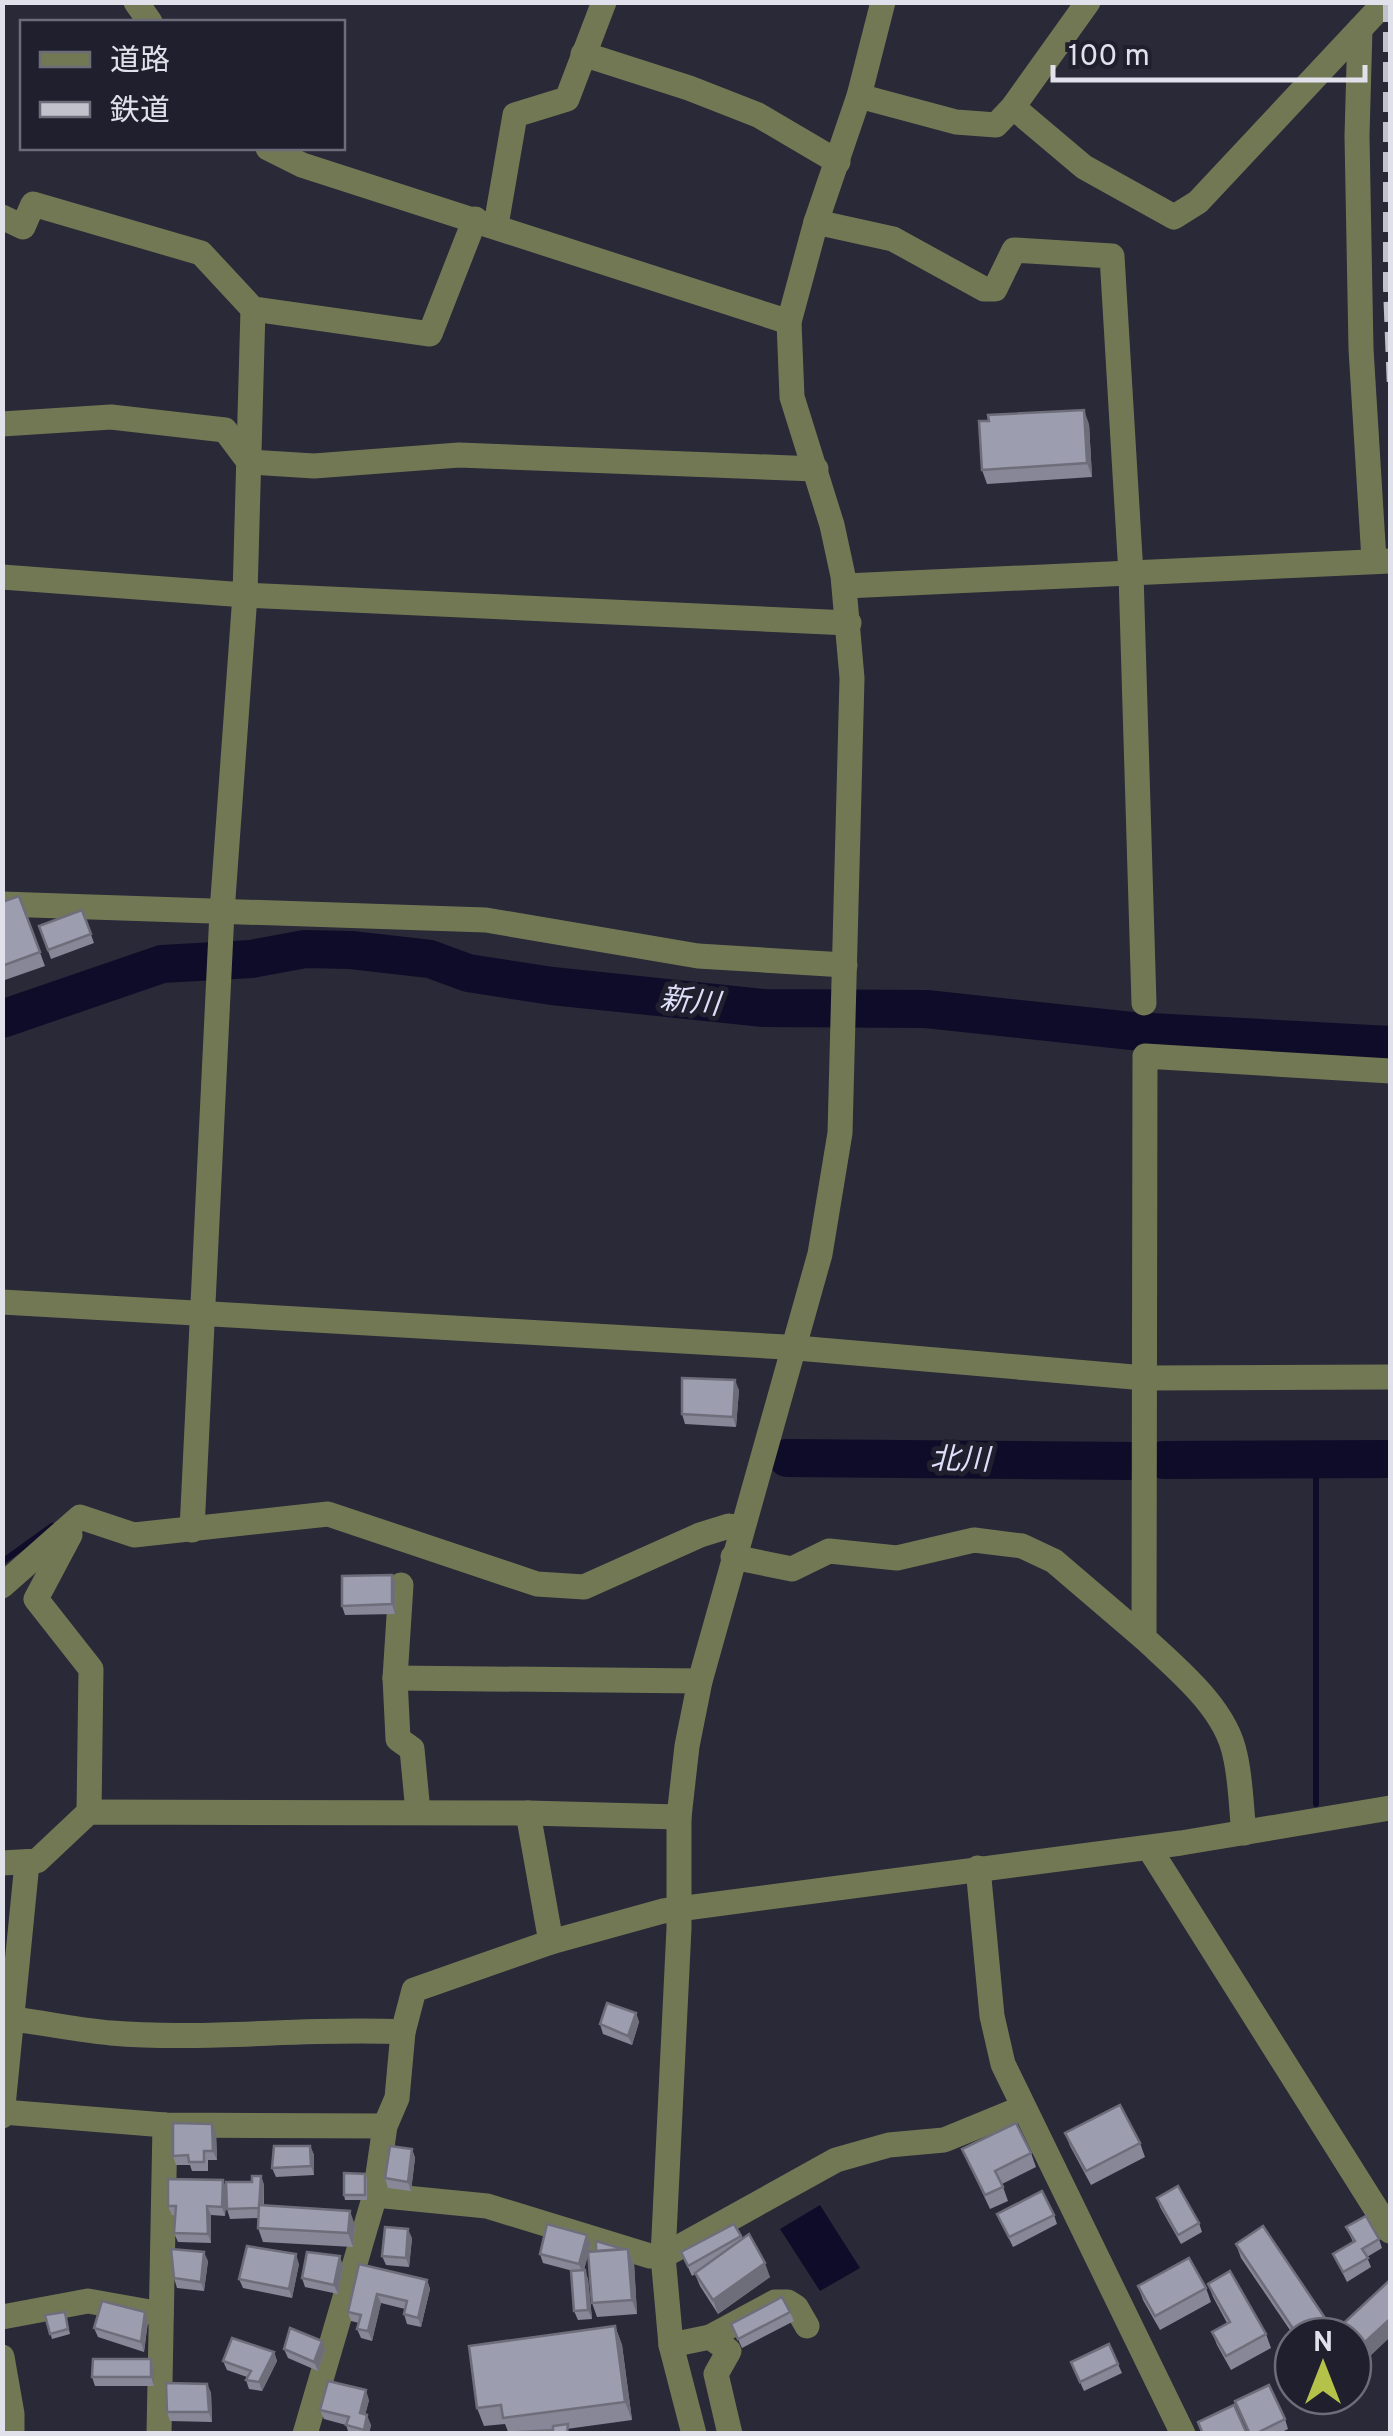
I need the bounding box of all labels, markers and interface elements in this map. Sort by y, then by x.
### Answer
legend [20,20,345,150]
scale bar [1053,20,1366,82]
text: 100 m [1068,39,1150,76]
text: 道路 [110,44,170,81]
text: 鉄道 [110,94,170,131]
water label: 新川 [658,982,724,1025]
water label: 北川 [930,1442,993,1481]
north arrow [1273,2316,1373,2416]
text: N [1313,2326,1333,2362]

